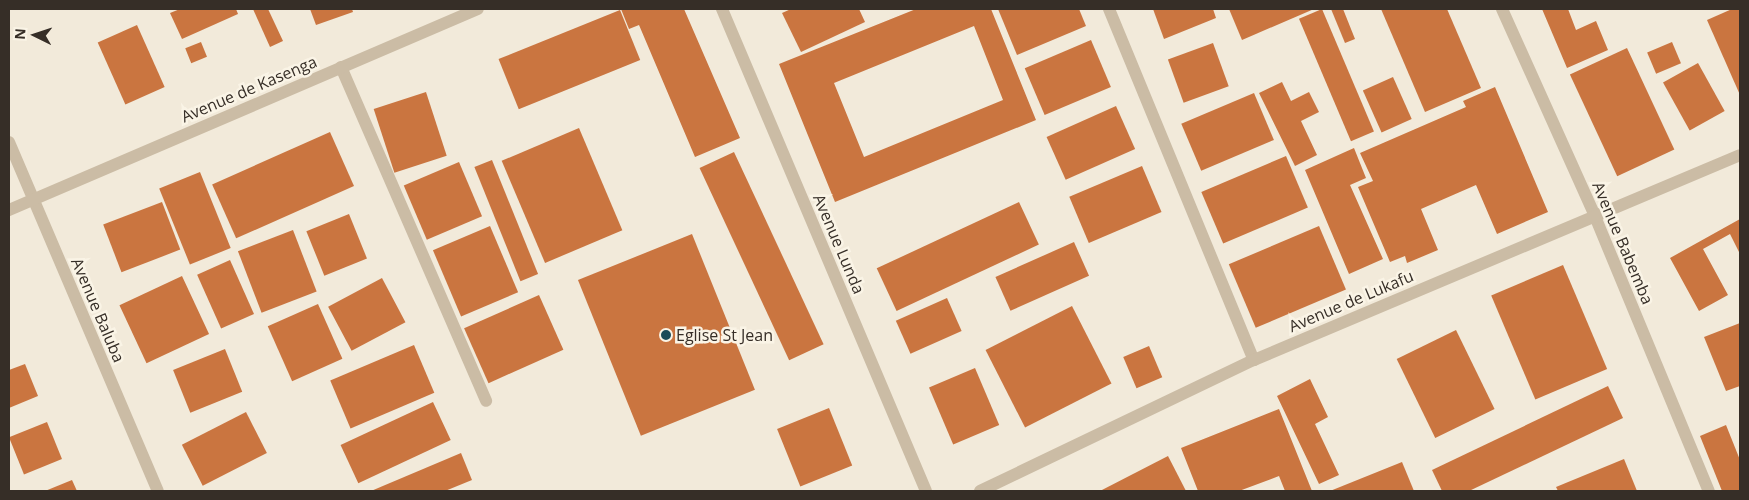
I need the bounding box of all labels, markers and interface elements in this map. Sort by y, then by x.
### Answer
north arrow [10,10,60,60]
text: N [10,28,29,40]
street label: Avenue de Kasenga [178,52,320,126]
street label: Avenue Babemba [1589,179,1657,307]
street label: Avenue Lunda [809,191,869,297]
street label: Avenue Baluba [67,255,129,365]
street label: Avenue de Lukafu [1286,266,1416,336]
place label: Eglise St Jean [676,325,773,345]
marker: Eglise St Jean [660,329,672,341]

